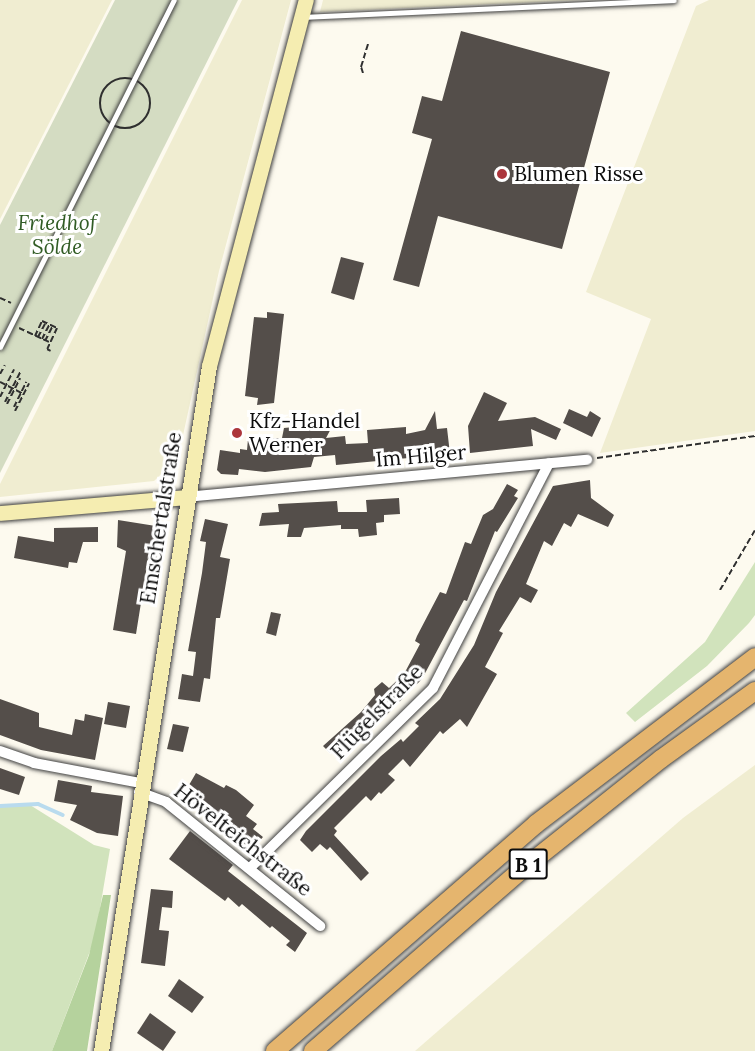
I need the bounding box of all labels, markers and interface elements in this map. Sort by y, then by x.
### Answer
place label: Blumen Risse [514,161,643,187]
marker: Blumen Risse [495,167,509,181]
park label: Friedhof Sölde [17,210,97,260]
place label: Kfz-Handel Werner [249,408,360,458]
marker: Kfz-Handel Werner [230,426,244,440]
street label: Emschertalstraße [135,430,187,606]
street label: Im Hilger [375,439,467,473]
street label: Flügelstraße [326,659,428,765]
street label: Hövelteichstraße [169,778,317,902]
road number: B 1 [508,847,548,881]

